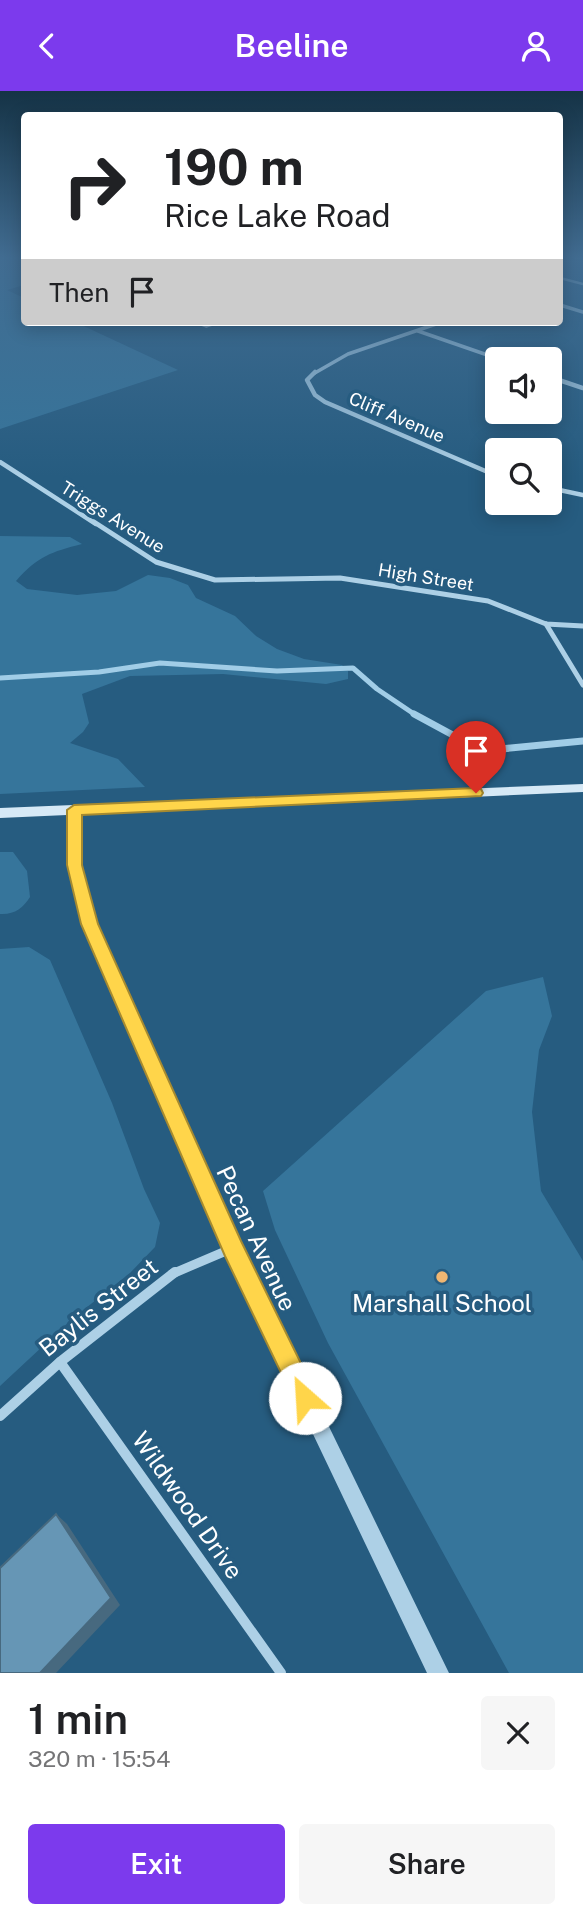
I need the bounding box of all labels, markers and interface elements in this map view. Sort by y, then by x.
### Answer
icon: back [28,27,66,65]
text: Beeline [235,27,348,64]
icon: person [517,27,555,65]
text: 190 m [164,138,304,196]
icon: right [49,140,140,231]
text: Rice Lake Road [164,197,391,234]
icon: arrive [123,273,161,311]
text: Then [49,277,109,308]
map controls [485,347,562,515]
button: sound [485,347,562,424]
street label: Cliff Avenue [346,387,448,447]
button: search [485,438,562,515]
street label: Triggs Avenue [57,477,169,557]
street label: High Street [377,559,475,595]
pin [446,721,506,793]
icon: arrive [457,732,495,770]
street label: Pecan Avenue [211,1161,303,1315]
street label: Baylis Street [33,1252,163,1362]
marker: Marshall School [434,1269,450,1285]
place label: Marshall School [352,1289,532,1317]
position arrow [268,1361,342,1435]
street label: Wildwood Drive [127,1426,249,1584]
text: 1 min [28,1694,128,1743]
button: close [481,1696,555,1770]
text: 320 m · 15:54 [28,1745,171,1772]
button: Exit [28,1824,285,1904]
button: Share [299,1824,555,1904]

